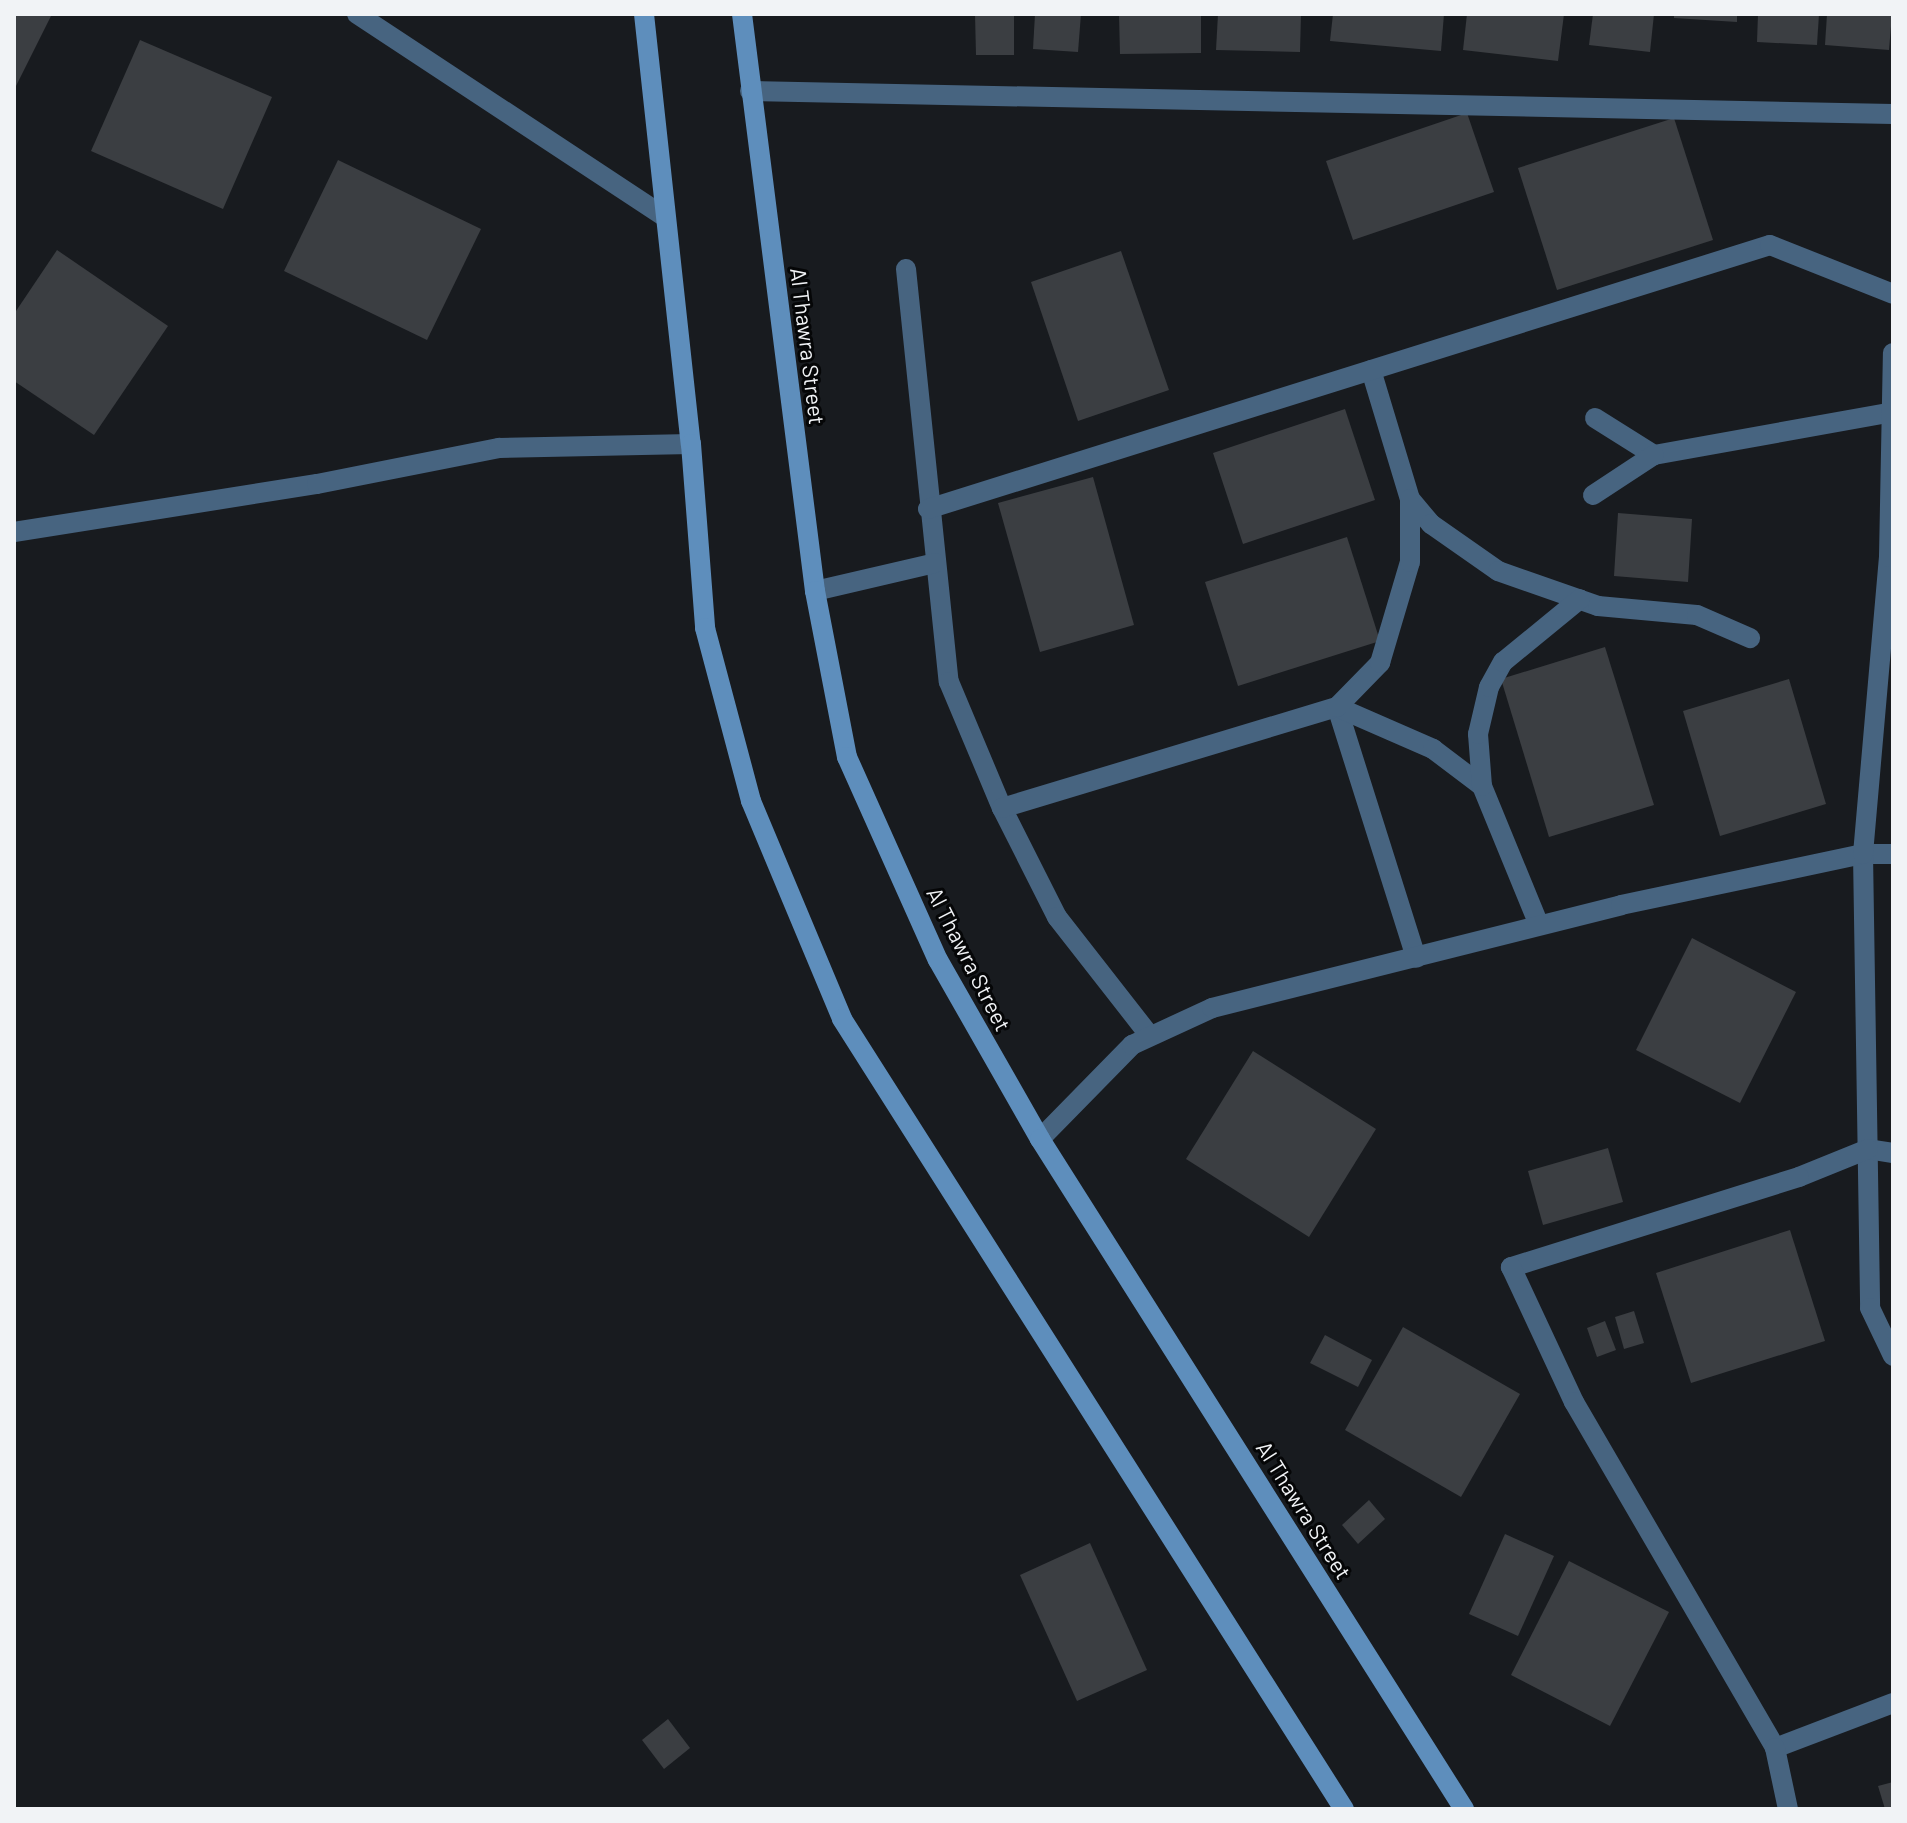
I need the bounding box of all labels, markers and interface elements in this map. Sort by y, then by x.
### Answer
street label: Al Thawra Street [785,266,831,426]
street label: Al Thawra Street [921,883,1017,1035]
street label: Al Thawra Street [1251,1436,1357,1584]

